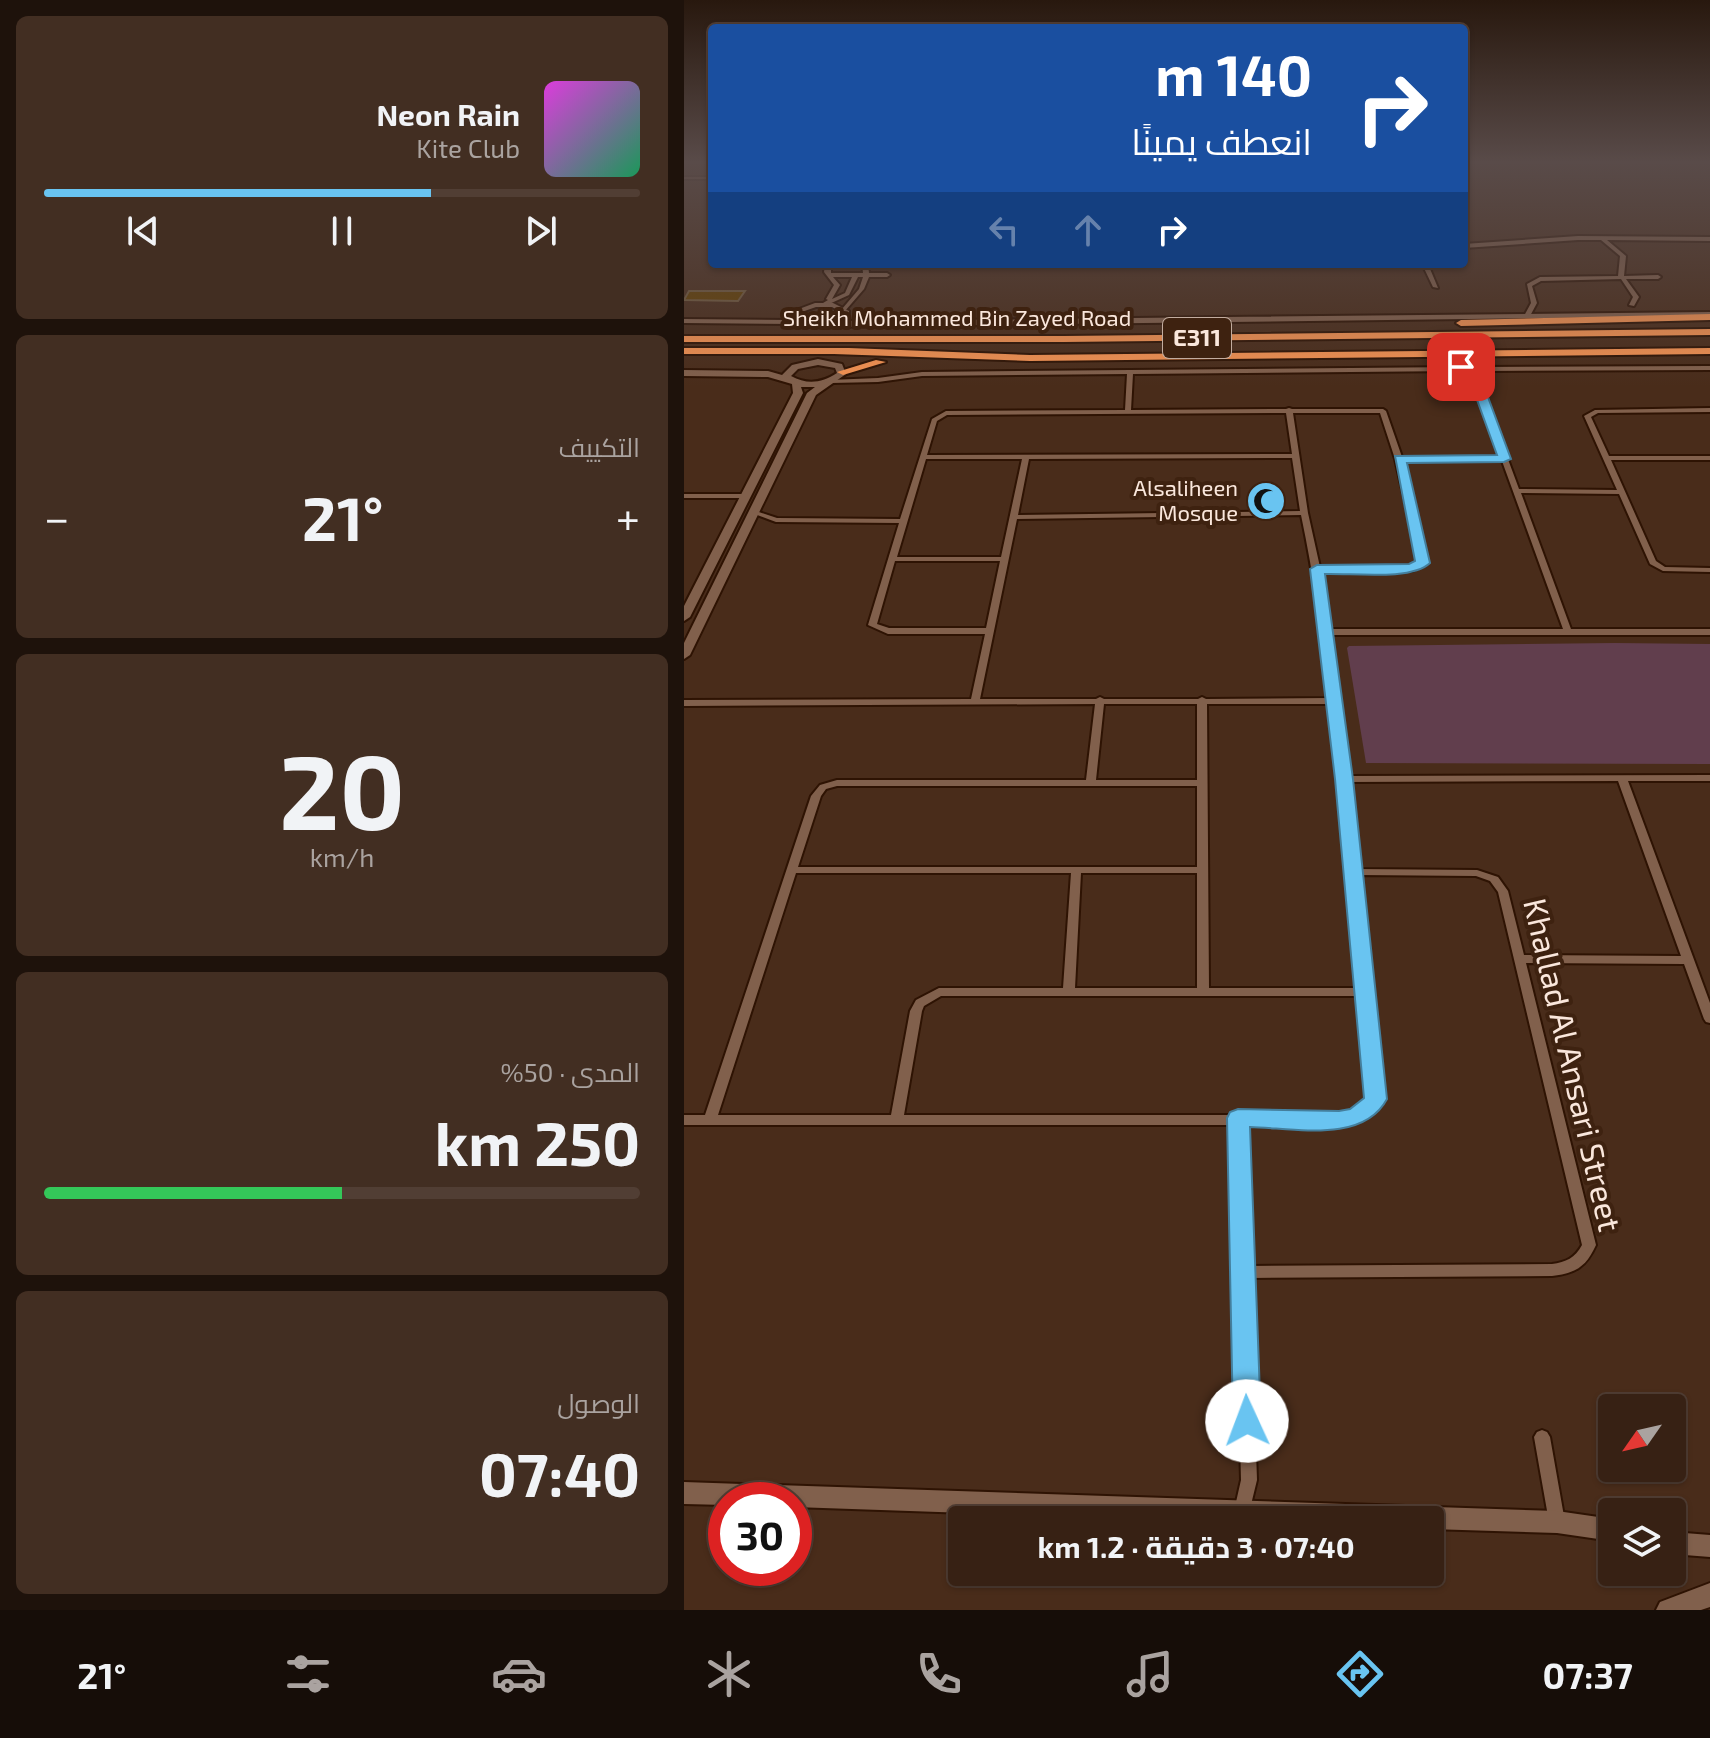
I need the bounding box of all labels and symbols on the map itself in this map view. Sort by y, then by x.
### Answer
street label: Sheikh Mohammed Bin Zayed Road [783,304,1131,330]
road number: E311 [1163,318,1231,358]
pin [1427,333,1495,401]
place label: Alsaliheen Mosque [1133,474,1238,525]
mosque icon: Alsaliheen Mosque [1245,480,1287,522]
street label: Khallad Al Ansari Street [1517,894,1631,1235]
position arrow [1205,1379,1289,1463]
north arrow [1598,1394,1686,1482]
speed limit sign: 30 [708,1482,812,1586]

